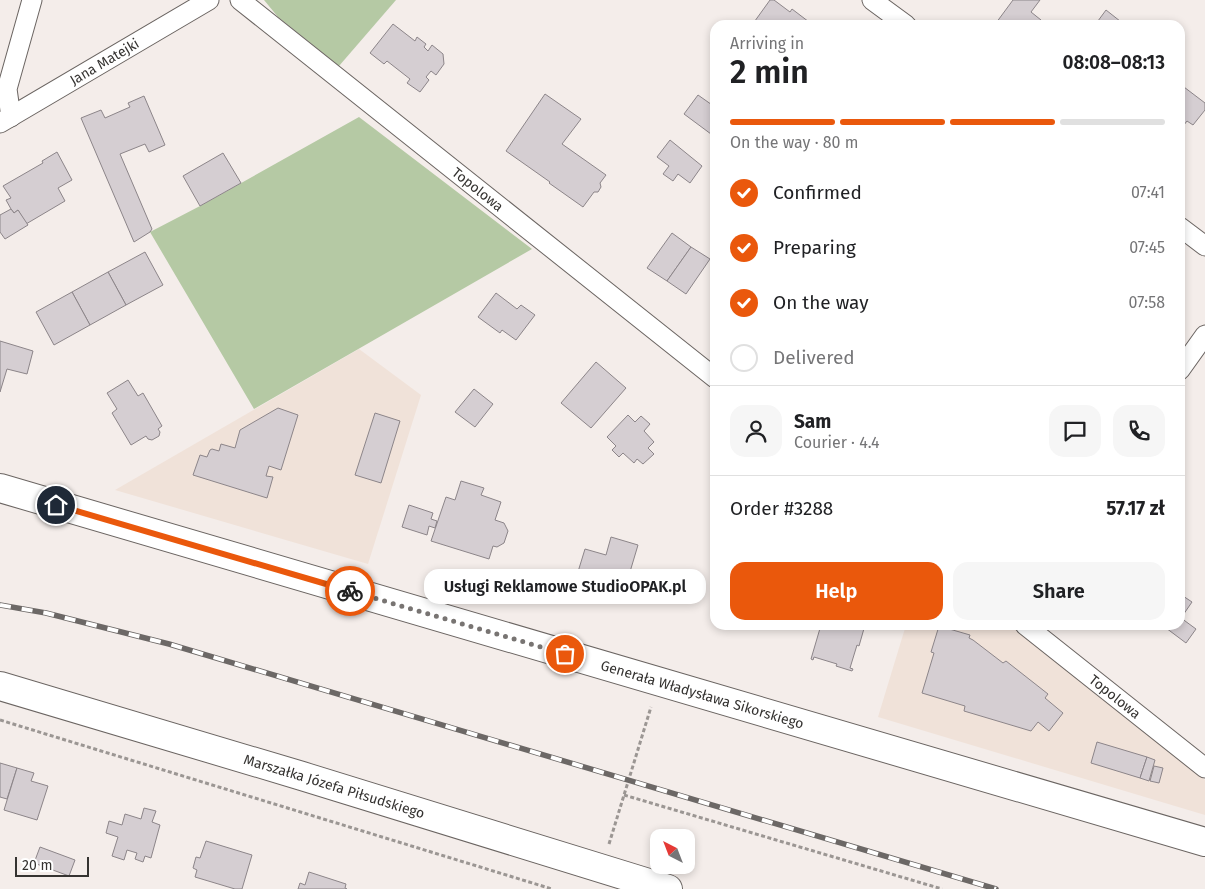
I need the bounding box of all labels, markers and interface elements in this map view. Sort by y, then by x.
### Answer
text: Arriving in [730,34,804,53]
street label: Jana Matejki [67,35,142,89]
text: 08:08–08:13 [1062,51,1165,74]
text: 2 min [730,53,809,91]
text: On the way · 80 m [730,133,858,152]
street label: Topolowa [449,164,507,215]
icon: check [730,179,758,207]
text: Confirmed [773,181,862,204]
text: 07:41 [1131,183,1165,202]
icon: check [730,234,758,262]
text: Preparing [773,236,856,259]
text: 07:45 [1129,238,1165,257]
icon: check [730,289,758,317]
text: On the way [773,291,869,314]
text: 07:58 [1129,293,1165,312]
text: Delivered [773,346,855,369]
button: person [730,405,782,457]
button: chat [1049,405,1101,457]
button: phone [1113,405,1165,457]
text: Sam [794,410,831,433]
text: Courier · 4.4 [794,433,880,452]
pin [35,484,77,526]
icon: home [42,491,70,519]
text: Order #3288 [730,497,833,520]
text: 57.17 zł [1106,497,1165,520]
button: Help [730,562,943,620]
button: Share [953,562,1165,620]
courier [325,566,375,616]
callout: Usługi Reklamowe StudioOPAK.pl [424,569,706,604]
icon: bike [336,577,364,605]
text: Usługi Reklamowe StudioOPAK.pl [444,577,686,596]
pin [544,633,586,675]
icon: bag [551,640,579,668]
street label: Generała Władysława Sikorskiego [599,656,806,732]
street label: Topolowa [1086,671,1144,722]
street label: Marszałka Józefa Piłsudskiego [242,751,427,822]
north arrow [650,829,695,874]
map controls [650,829,695,874]
scale bar [15,854,89,877]
text: 20 m [22,857,52,874]

